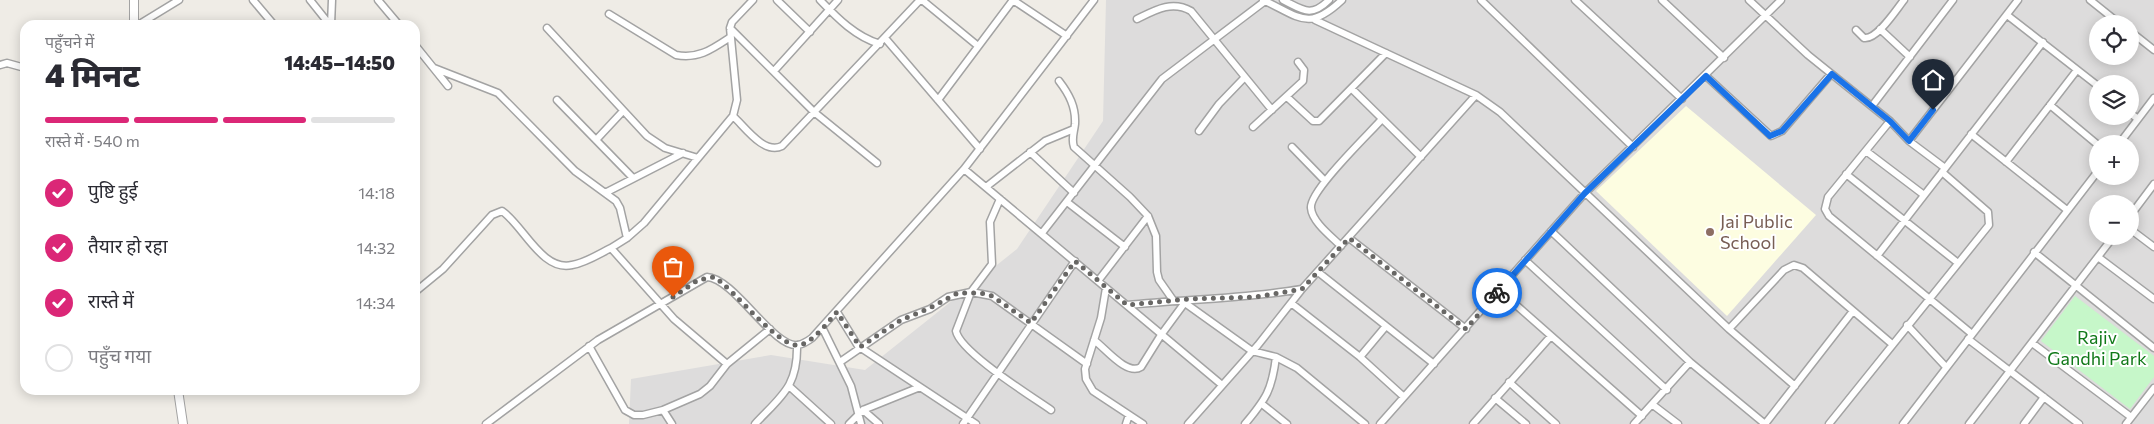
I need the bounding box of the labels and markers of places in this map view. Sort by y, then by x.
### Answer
pin [1912,59,1954,110]
place label: Jai Public School [1720,210,1793,253]
marker: Jai Public School [1704,226,1716,238]
pin [652,246,694,297]

